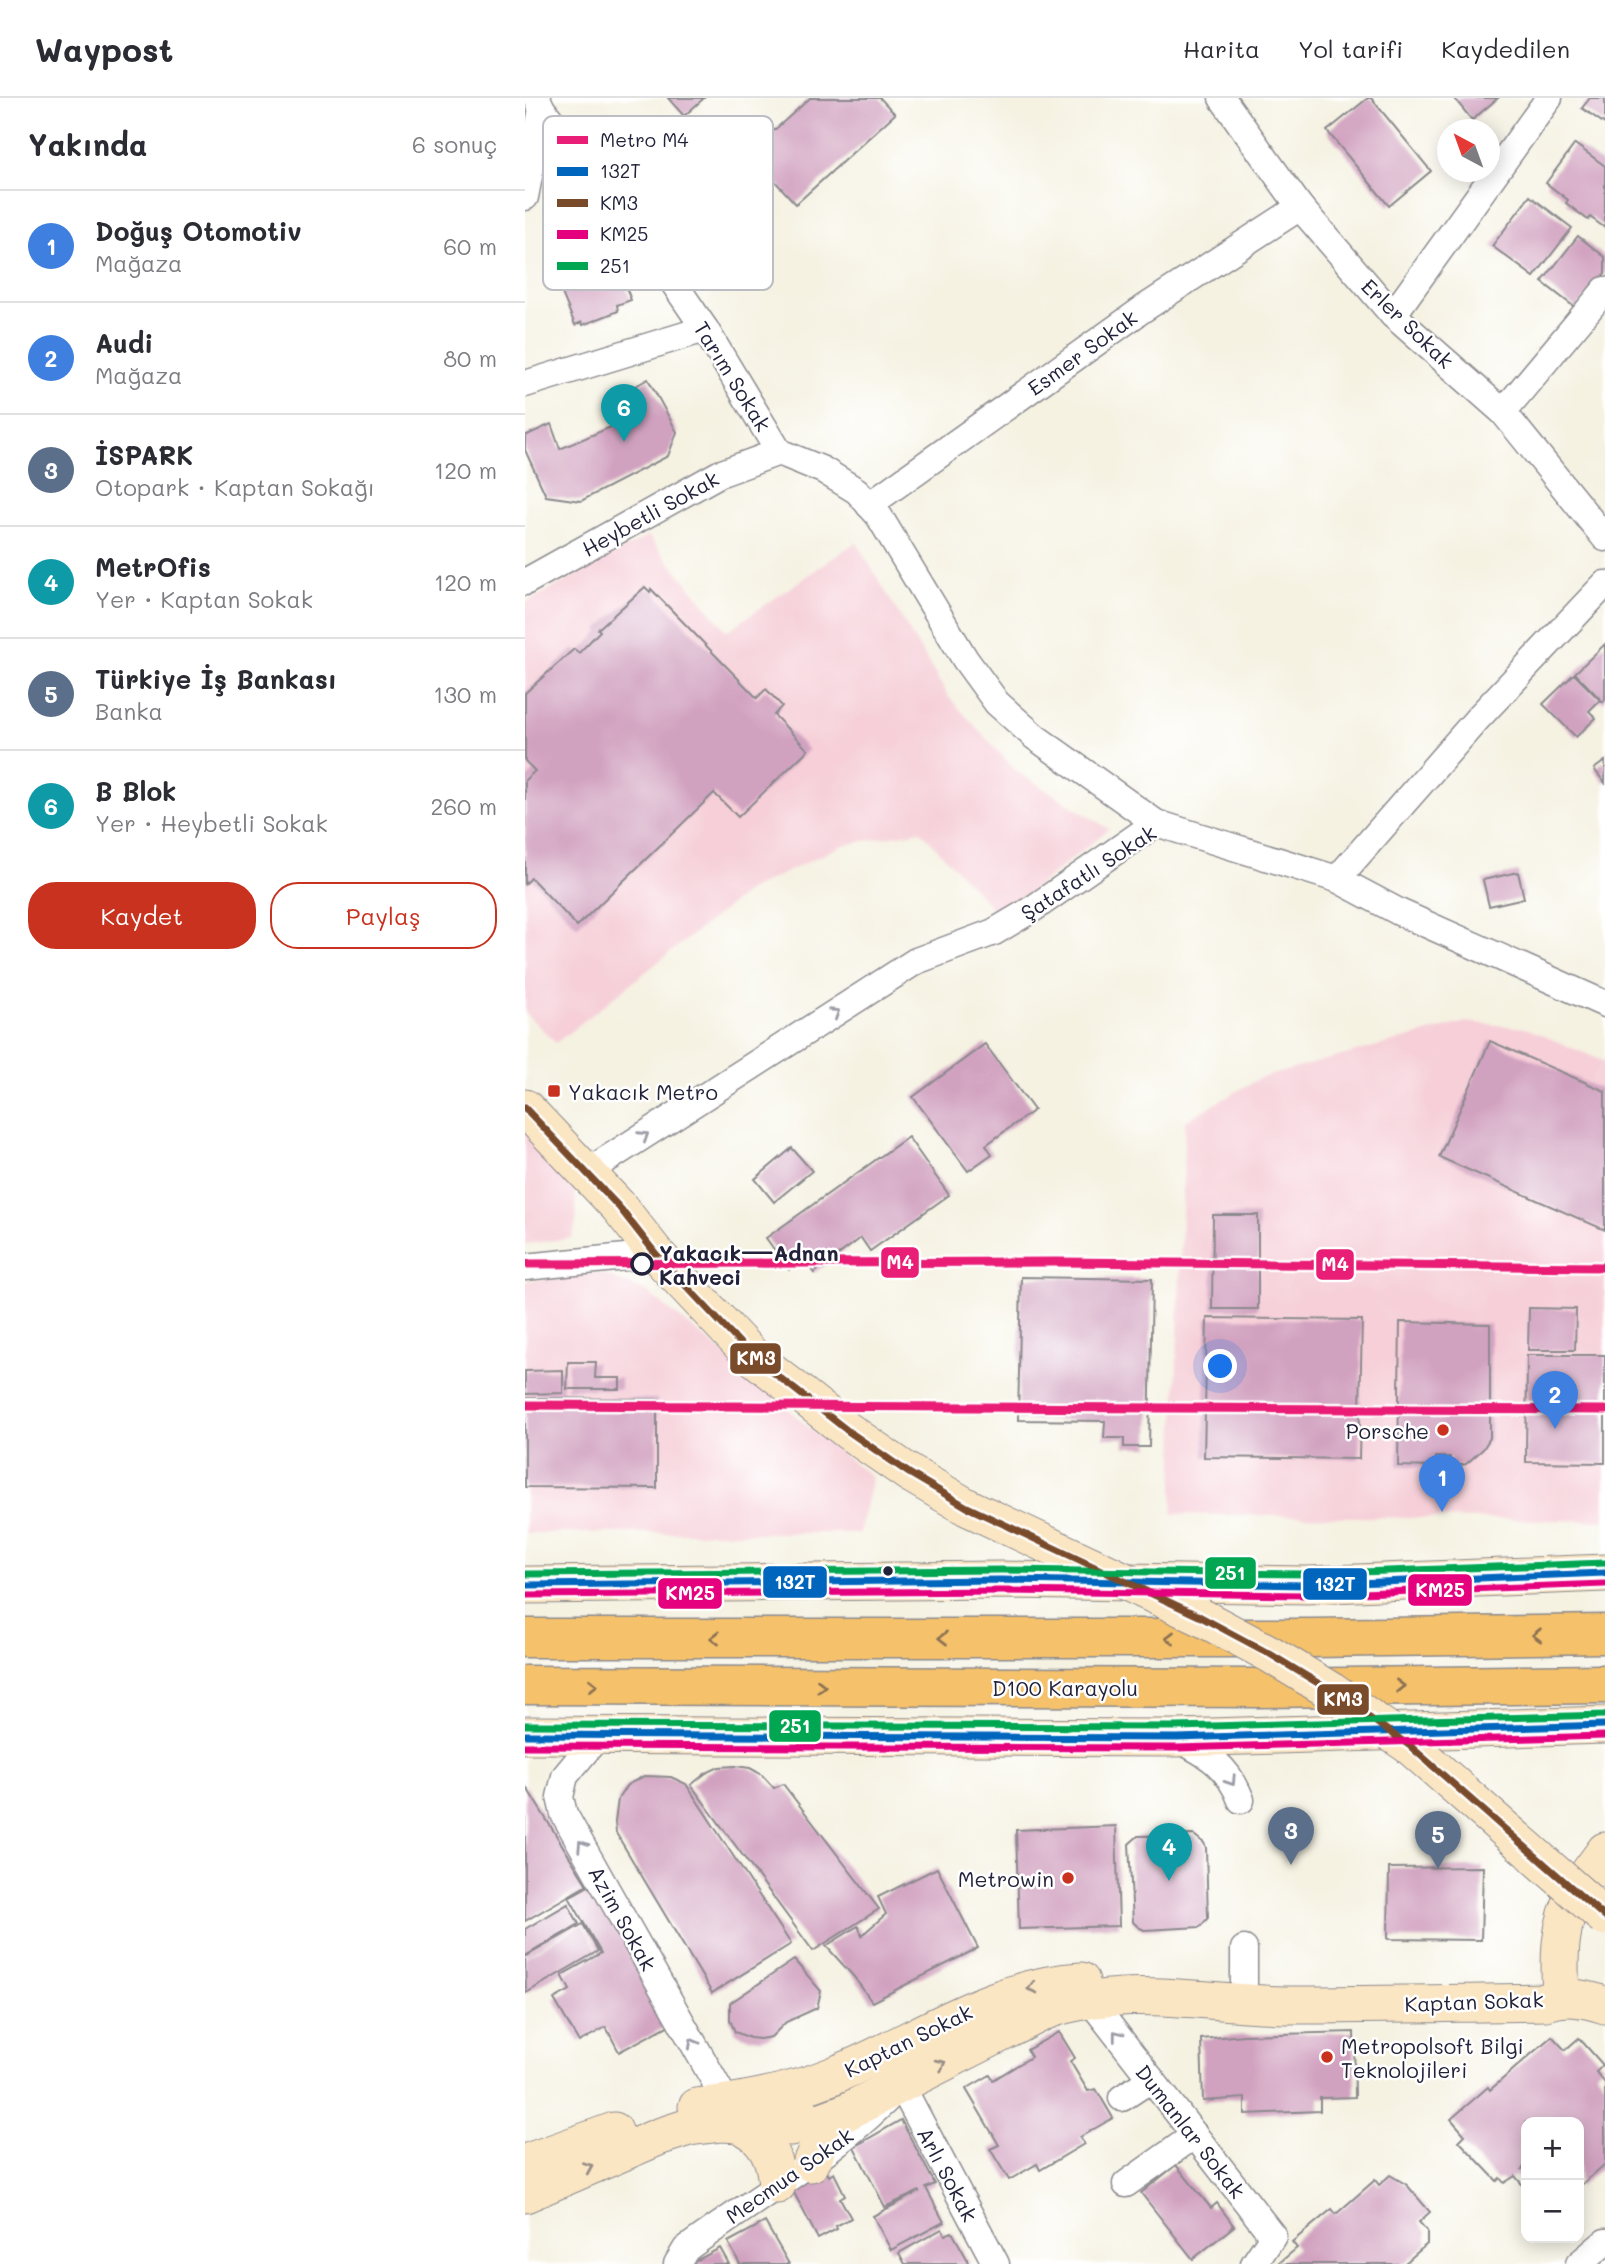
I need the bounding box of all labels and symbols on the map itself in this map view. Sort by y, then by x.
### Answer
legend [543,116,773,290]
north arrow [1437,119,1500,182]
text: Metro M4 [600,127,688,152]
text: 132T [600,158,641,183]
text: KM3 [600,190,638,215]
text: KM25 [600,221,648,246]
text: 251 [600,253,630,278]
street label: Erler Sokak [1356,272,1460,374]
street label: Esmer Sokak [1022,303,1142,401]
street label: Tarım Sokak [688,316,778,436]
pin: 6 [601,384,647,442]
street label: Heybetli Sokak [577,464,723,562]
street label: Şatafatlı Sokak [1015,818,1161,926]
one-way arrow [828,1008,841,1021]
place label: Yakacık Metro [568,1078,718,1105]
marker: Yakacık Metro [546,1083,562,1099]
one-way arrow [636,1131,649,1144]
place label: Yakacık—Adnan Kahveci [659,1239,839,1290]
line badge: M4 [880,1246,920,1279]
line badge: M4 [1315,1248,1355,1281]
text: M4 [886,1249,914,1274]
text: M4 [1321,1251,1349,1276]
marker: Yakacık—Adnan Kahveci [631,1253,653,1275]
line badge: KM3 [729,1342,782,1375]
text: KM3 [736,1345,776,1370]
your location [1203,1349,1237,1383]
pin: 2 [1532,1371,1578,1429]
place label: Porsche [1346,1417,1429,1444]
marker: Porsche [1435,1422,1451,1438]
pin: 1 [1419,1454,1465,1512]
line badge: 251 [1204,1556,1257,1590]
text: 251 [1215,1560,1245,1585]
unlabelled marker [881,1564,895,1578]
line badge: 132T [762,1565,828,1599]
line badge: 132T [1302,1567,1368,1601]
text: 132T [774,1569,816,1594]
text: 132T [1314,1571,1356,1596]
line badge: KM25 [1407,1573,1473,1607]
line badge: KM25 [657,1577,723,1610]
text: KM25 [1415,1577,1465,1602]
text: KM25 [665,1580,715,1605]
one-way arrow [1531,1627,1542,1643]
one-way arrow [710,1630,720,1646]
one-way arrow [937,1630,948,1646]
one-way arrow [1165,1630,1175,1646]
street label: D100 Karayolu [992,1674,1138,1701]
one-way arrow [588,1677,599,1693]
one-way arrow [816,1678,826,1694]
one-way arrow [1396,1678,1406,1694]
line badge: KM3 [1316,1683,1370,1716]
text: KM3 [1323,1686,1363,1711]
line badge: 251 [768,1709,822,1743]
text: 251 [780,1713,810,1738]
one-way arrow [1223,1773,1235,1786]
pin: 3 [1268,1807,1314,1865]
pin: 5 [1415,1811,1461,1869]
pin: 4 [1146,1823,1192,1881]
one-way arrow [577,1840,590,1853]
street label: Azim Sokak [583,1861,663,1975]
place label: Metrowin [958,1865,1054,1892]
marker: Metrowin [1060,1870,1076,1886]
one-way arrow [1026,1980,1038,1995]
street label: Kaptan Sokak [1404,1985,1544,2017]
street label: Kaptan Sokak [840,1997,976,2083]
one-way arrow [1112,2030,1125,2043]
place label: Metropolsoft Bilgi Teknolojileri [1341,2032,1524,2083]
one-way arrow [688,2038,701,2051]
marker: Metropolsoft Bilgi Teknolojileri [1319,2049,1335,2065]
one-way arrow [934,2059,946,2073]
street label: Dumanlar Sokak [1130,2059,1252,2203]
street label: Mecmua Sokak [720,2121,858,2229]
street label: Arlı Sokak [912,2122,984,2226]
one-way arrow [580,2161,593,2175]

